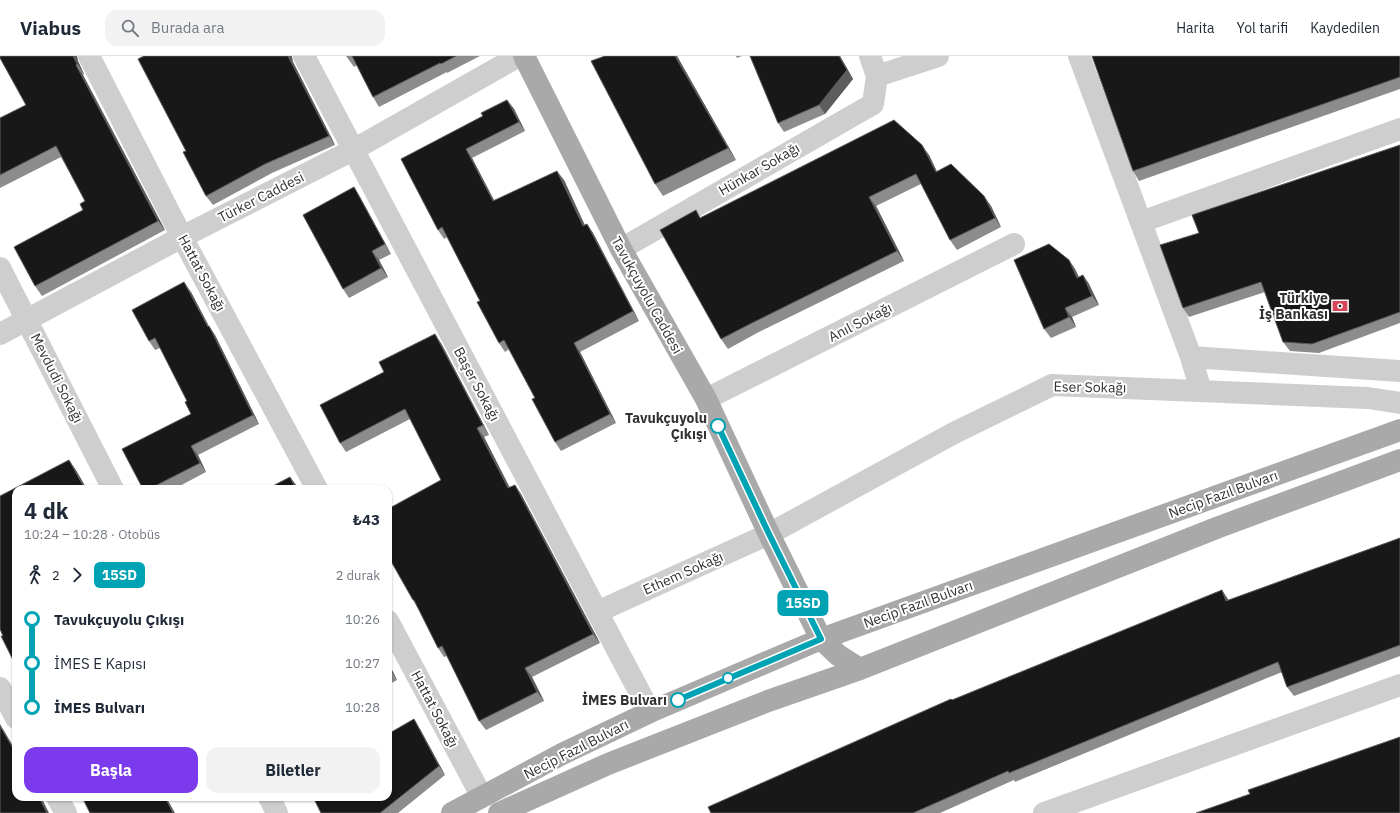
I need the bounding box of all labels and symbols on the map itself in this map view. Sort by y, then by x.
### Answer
street label: Hünkar Sokağı [715,139,803,199]
street label: Türker Caddesi [215,168,307,226]
street label: Hattat Sokağı [174,231,230,315]
street label: Tavukçuyolu Caddesi [607,233,687,357]
place label: Türkiye İş Bankası [1259,289,1328,323]
bank icon: Türkiye İş Bankası [1331,297,1349,315]
street label: Anıl Sokağı [825,298,895,346]
street label: Mevdudi Sokağı [27,330,87,426]
street label: Başer Sokağı [450,344,504,424]
street label: Eser Sokağı [1053,377,1127,397]
place label: Tavukçuyolu Çıkışı [625,409,707,443]
marker: Tavukçuyolu Çıkışı [710,418,726,434]
street label: Necip Fazıl Bulvarı [1166,466,1280,522]
street label: Ethem Sokağı [640,547,726,599]
street label: Necip Fazıl Bulvarı [861,576,975,632]
line badge: 15SD [775,590,831,616]
street label: Hattat Sokağı [407,667,463,751]
unlabelled marker [722,672,734,684]
place label: İMES Bulvarı [582,691,667,709]
marker: İMES Bulvarı [670,692,686,708]
street label: Necip Fazıl Bulvarı [521,715,631,783]

